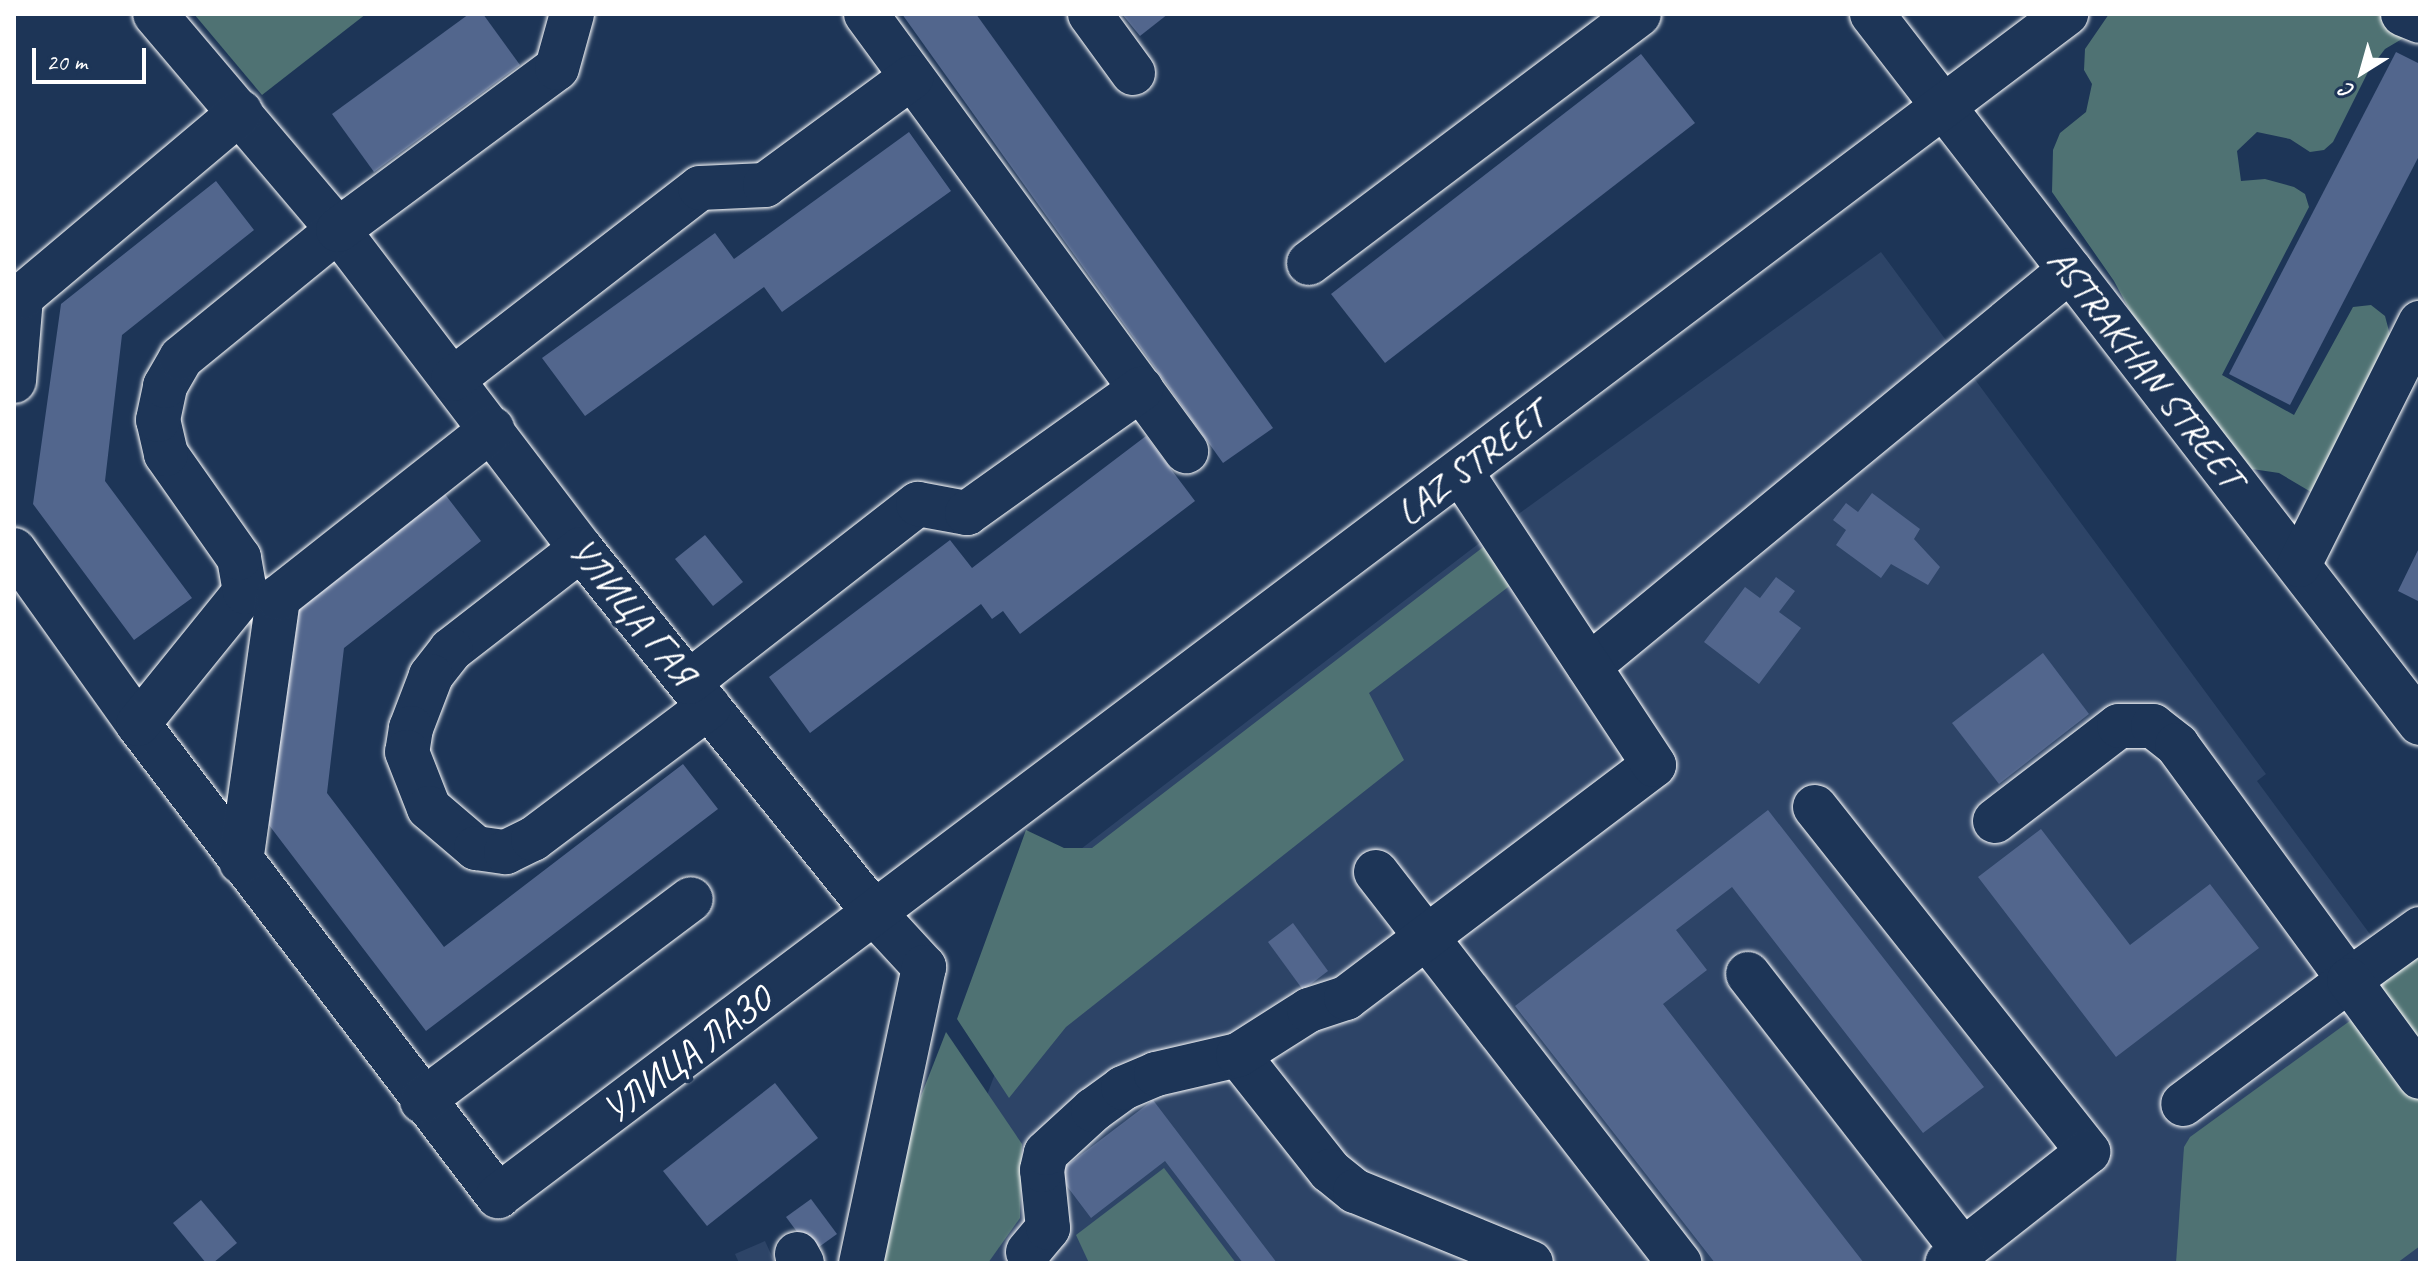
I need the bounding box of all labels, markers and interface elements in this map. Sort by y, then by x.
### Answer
scale bar [36,32,150,82]
north arrow [2322,32,2402,112]
text: 20 m [46,47,87,77]
text: С [2335,77,2360,106]
street label: ASTRAKHAN STREET [2038,239,2254,497]
street label: LAZ STREET [1387,393,1555,535]
street label: УЛИЦА ГАЯ [560,529,704,693]
street label: УЛИЦА ЛАЗО [595,977,779,1133]

